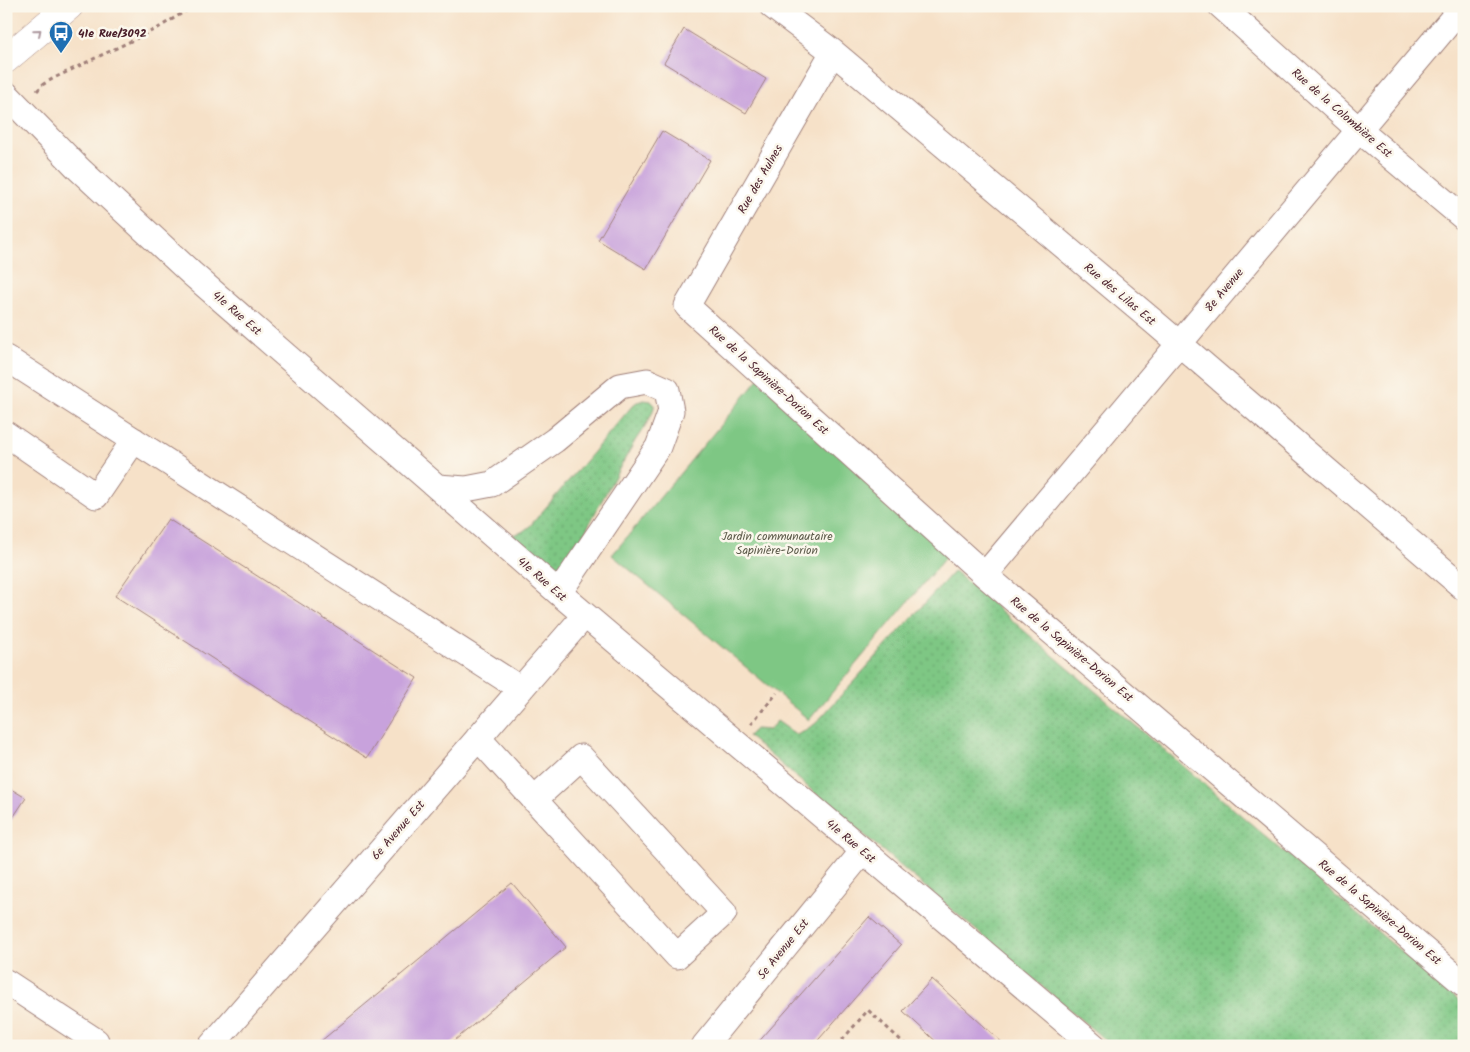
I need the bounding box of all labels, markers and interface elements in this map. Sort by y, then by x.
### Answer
bus stop icon: 41e Rue/3092 [48,20,74,54]
place label: 41e Rue/3092 [78,24,147,43]
one-way arrow [32,29,41,38]
street label: Rue de la Colombière Est [1287,64,1397,163]
street label: Rue des Aulnes [733,141,788,217]
street label: Rue des Lilas Est [1079,259,1160,330]
street label: 8e Avenue [1200,264,1249,317]
street label: 41e Rue Est [208,286,266,341]
street label: Rue de la Sapinière-Dorion Est [704,321,833,440]
park label: Jardin communautaire Sapinière-Dorion [721,527,833,560]
street label: 41e Rue Est [513,552,571,607]
street label: Rue de la Sapinière-Dorion Est [1006,592,1138,707]
street label: 6e Avenue Est [367,796,430,864]
street label: 41e Rue Est [821,815,880,868]
street label: Rue de la Sapinière-Dorion Est [1314,855,1446,970]
street label: 5e Avenue Est [753,914,814,984]

